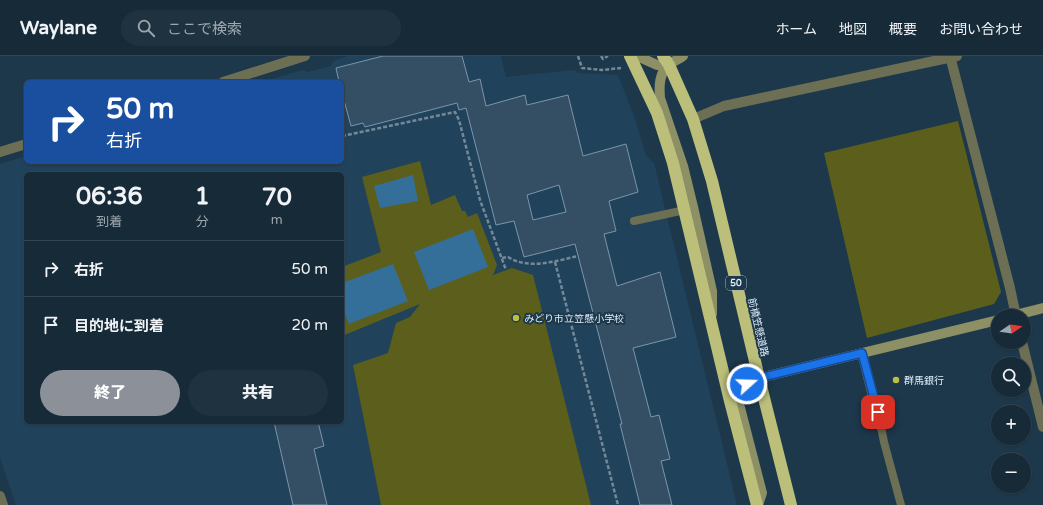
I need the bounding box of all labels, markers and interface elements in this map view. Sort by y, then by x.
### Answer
search box [121,10,401,46]
text: Waylane [20,17,97,39]
icon: search [135,17,157,39]
text: ここで検索 [167,20,242,38]
text: ホーム [775,21,817,38]
text: 地図 [839,21,867,38]
text: 概要 [889,21,917,38]
text: お問い合わせ [939,21,1023,38]
text: 50 m [106,92,174,126]
icon: right [40,96,92,148]
text: 右折 [106,130,142,152]
text: 06:36 [76,182,143,211]
text: 1 [195,182,210,211]
text: 70 [262,183,292,212]
text: m [271,212,283,228]
text: 到着 [96,214,122,230]
text: 分 [196,214,209,230]
icon: right [40,258,62,280]
text: 50 m [291,260,328,278]
text: 右折 [74,261,104,279]
road number: 50 [726,276,746,290]
street label: 前橋笠懸道路 [745,297,771,358]
north arrow [991,309,1031,349]
map controls [991,309,1031,493]
marker: みどり市立笠懸小学校 [511,313,521,323]
place label: みどり市立笠懸小学校 [524,313,624,325]
icon: arrive [40,314,62,336]
text: 20 m [291,316,328,334]
text: 目的地に到着 [74,317,164,335]
button: search [991,357,1031,397]
position arrow [726,363,768,405]
button: 終了 [40,370,180,416]
button: 共有 [188,370,328,416]
marker: 群馬銀行 [891,375,901,385]
place label: 群馬銀行 [904,375,944,387]
pin [861,395,895,429]
icon: arrive [867,401,889,423]
button: + [991,405,1031,445]
button: − [991,453,1031,493]

